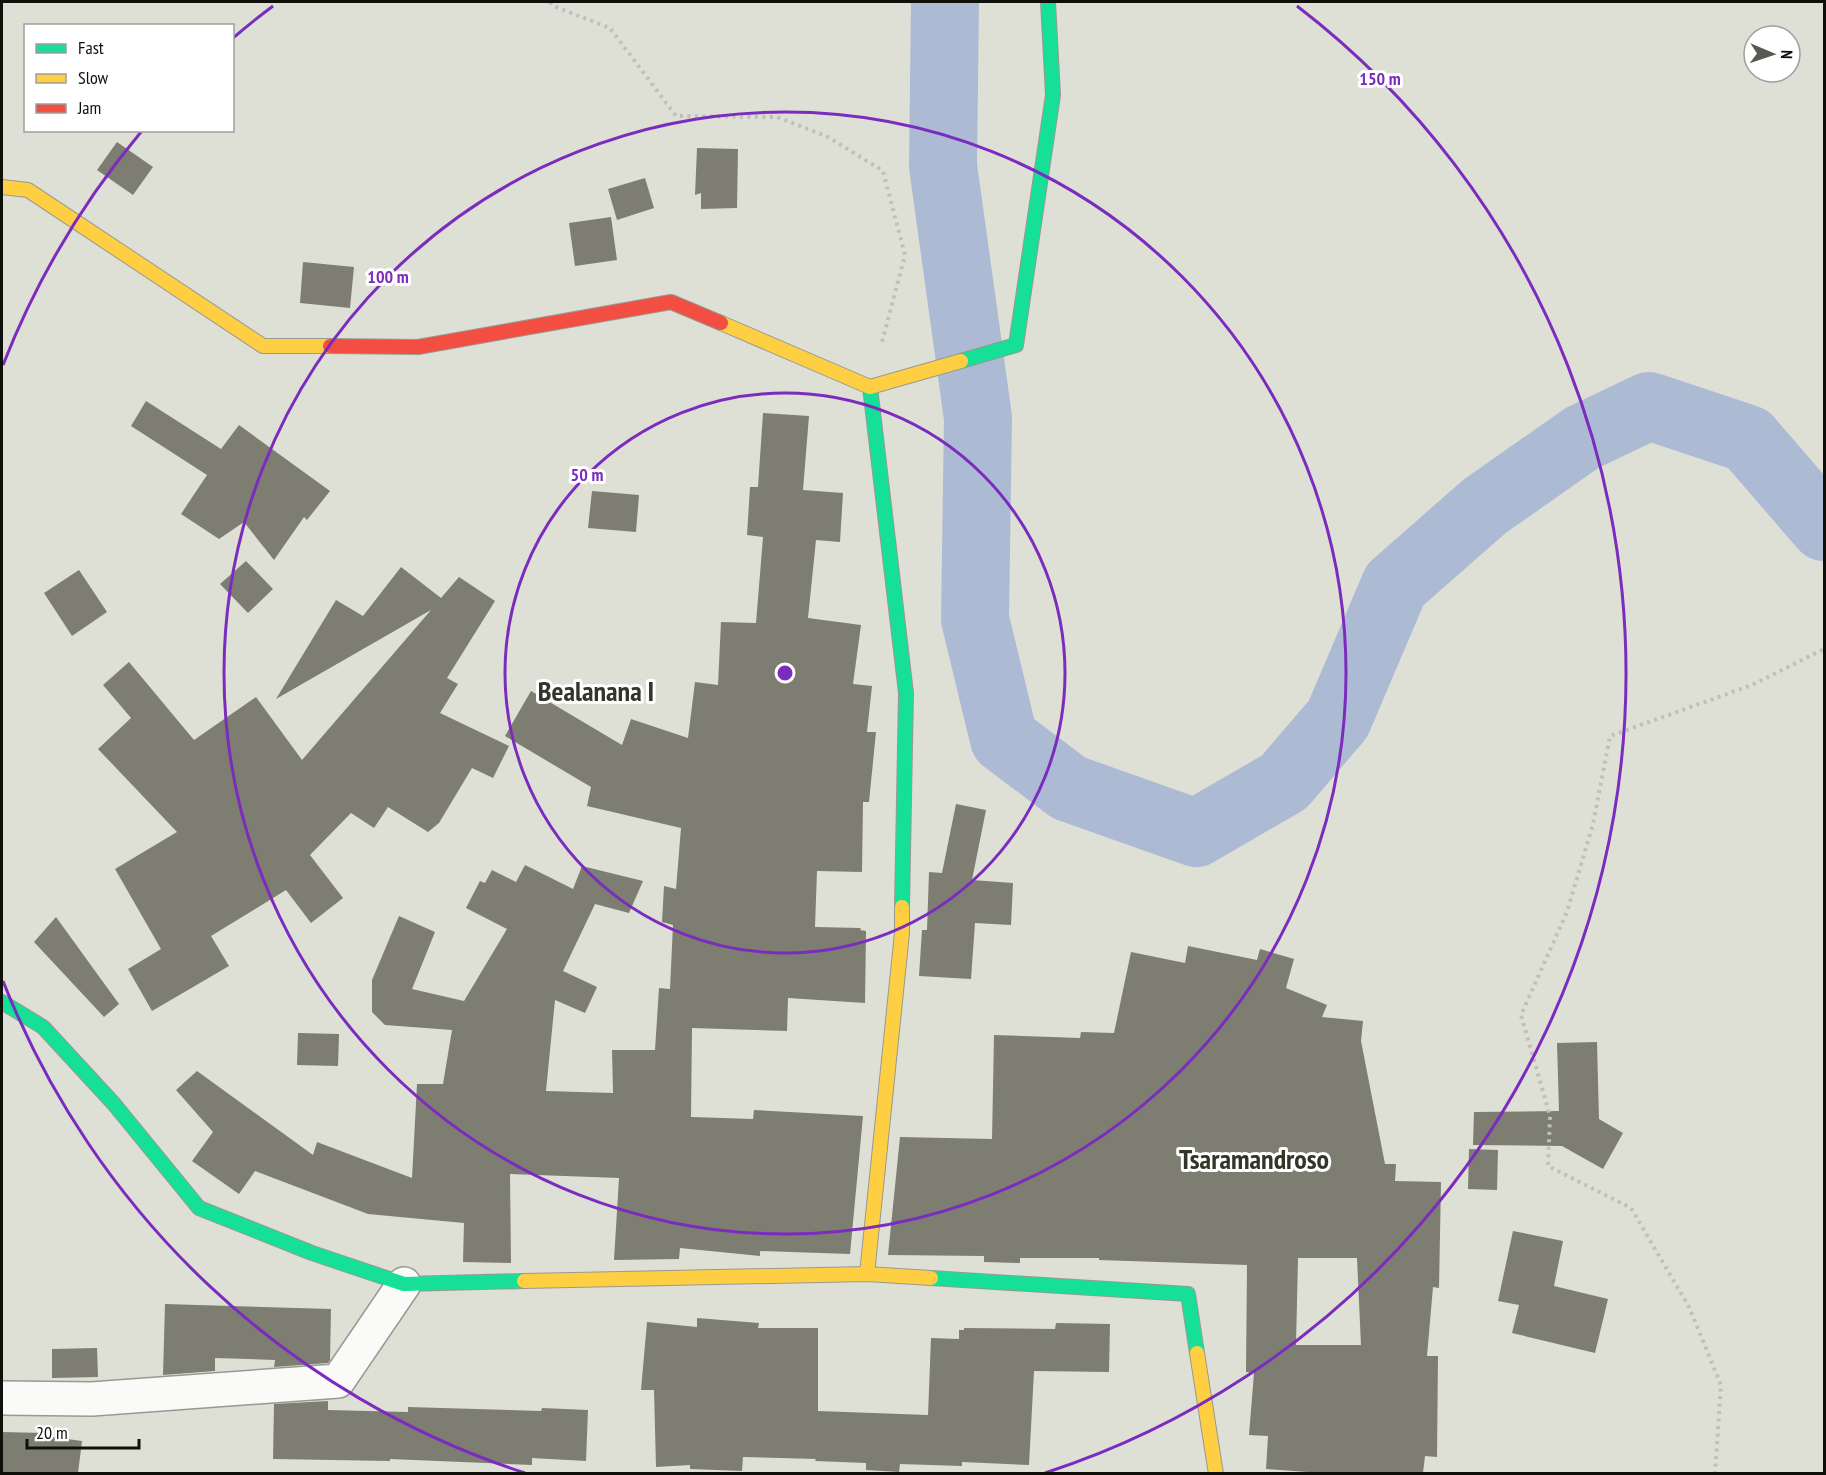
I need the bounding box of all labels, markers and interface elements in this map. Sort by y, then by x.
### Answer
legend [24,24,234,132]
north arrow [1742,24,1802,84]
text: Fast [78,36,104,59]
text: N [1777,50,1797,59]
text: Slow [78,66,109,89]
text: 150 m [1359,67,1401,90]
text: Jam [77,96,101,119]
text: 100 m [367,265,409,288]
text: 50 m [571,463,603,486]
centre of rings [775,663,795,683]
district label: Bealanana I [538,672,654,709]
district label: Tsaramandroso [1179,1140,1329,1177]
scale bar [27,1412,140,1450]
text: 20 m [36,1421,68,1444]

